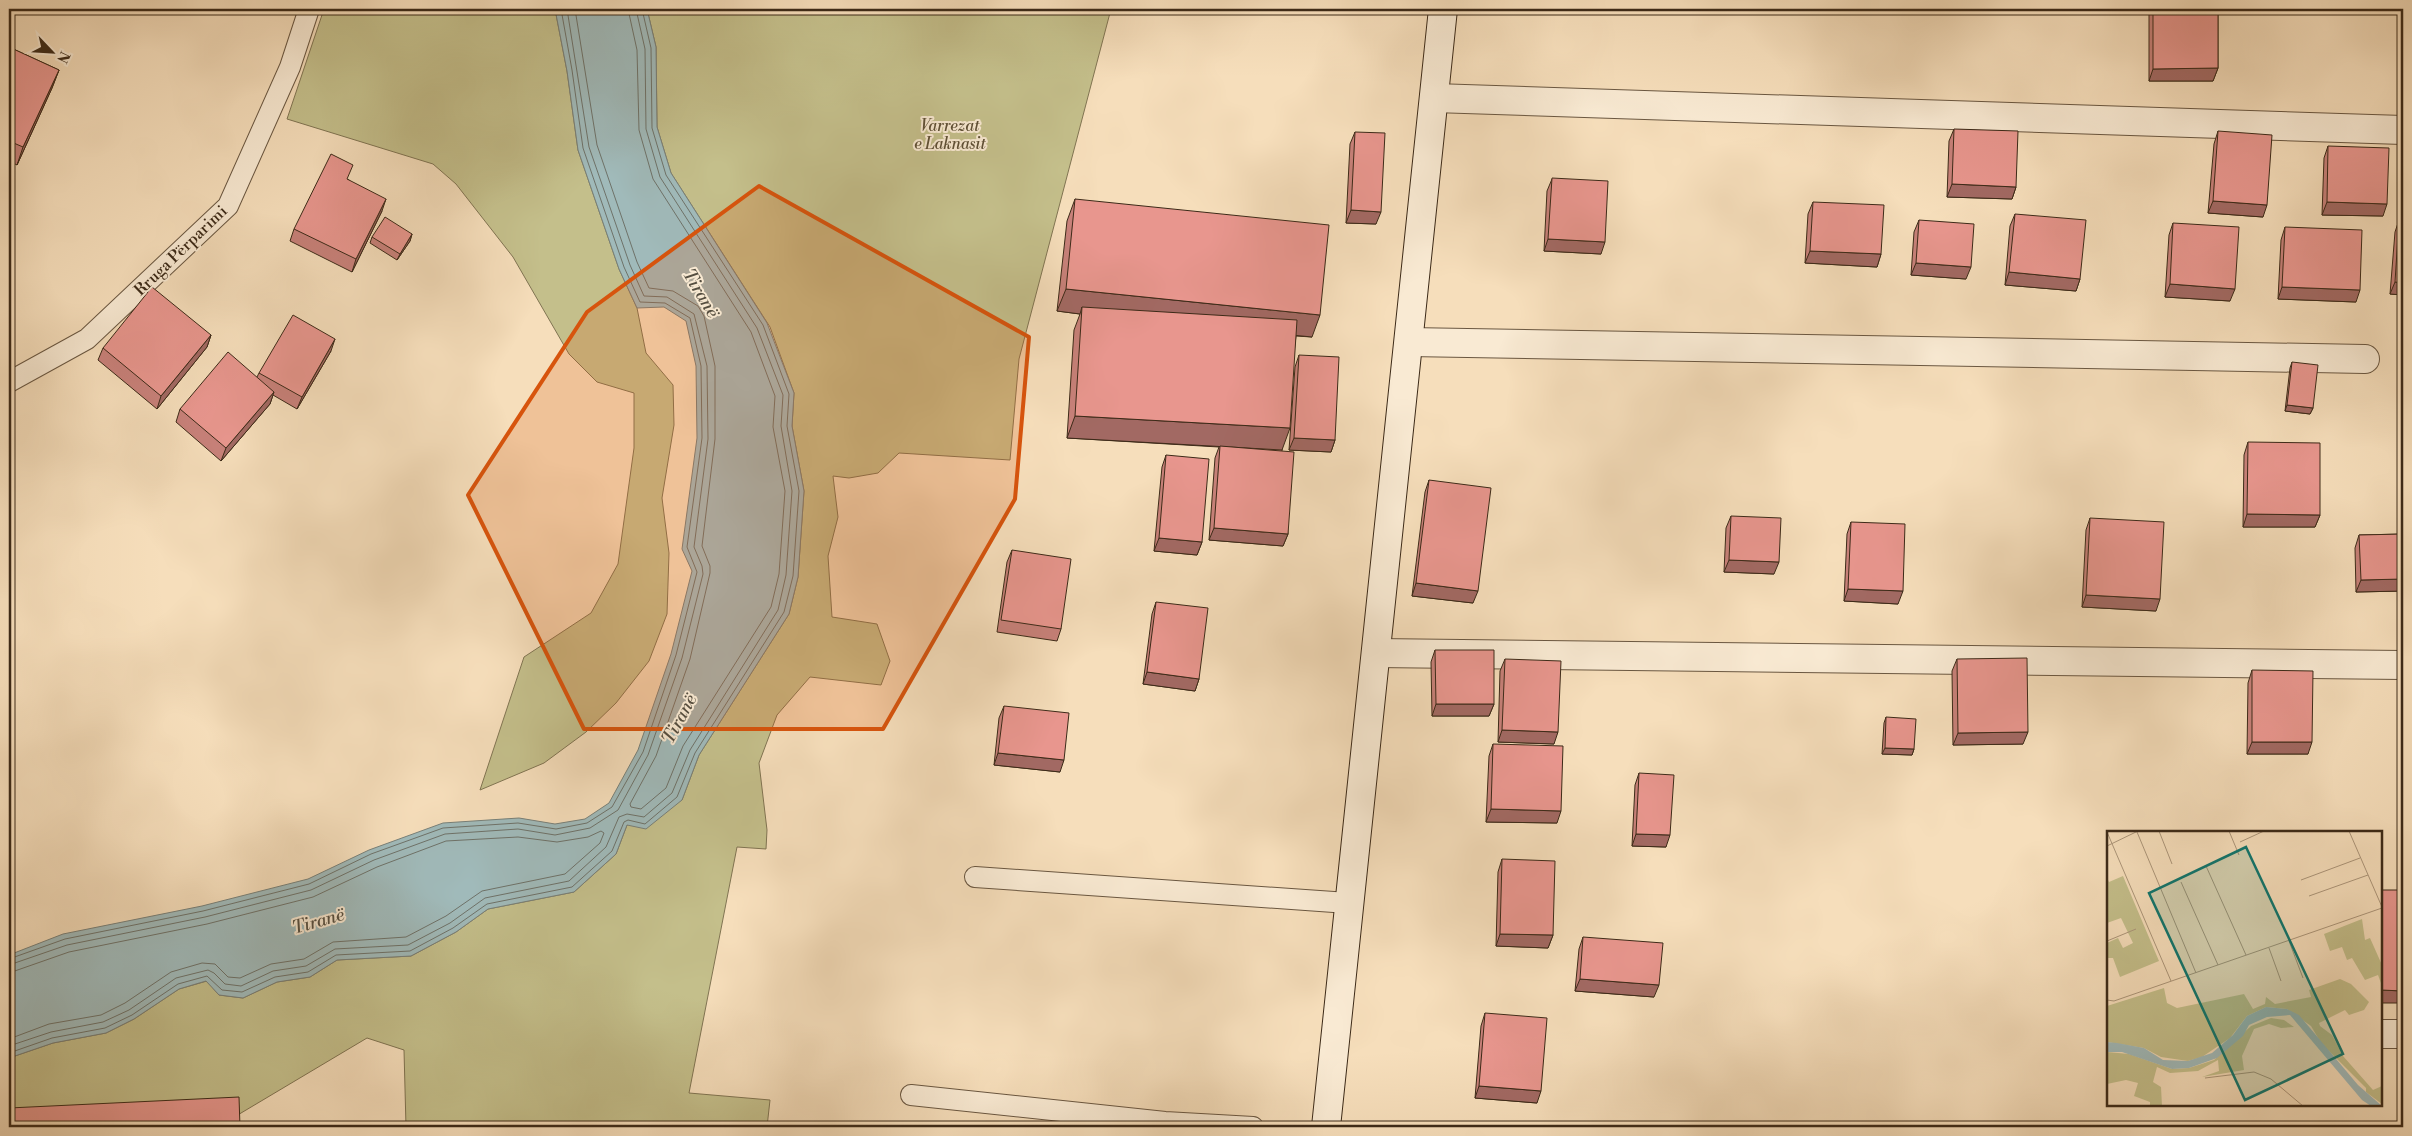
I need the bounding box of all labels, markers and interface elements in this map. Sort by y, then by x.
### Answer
north arrow [28,28,78,78]
text: N [52,48,73,66]
park label: Varrezat e Laknasit [914,116,987,154]
street label: Rruga Përparimi [130,201,231,300]
water label: Tiranë [677,264,725,323]
water label: Tiranë [657,689,703,748]
inset map [2107,831,2382,1106]
water label: Tiranë [289,903,348,940]

